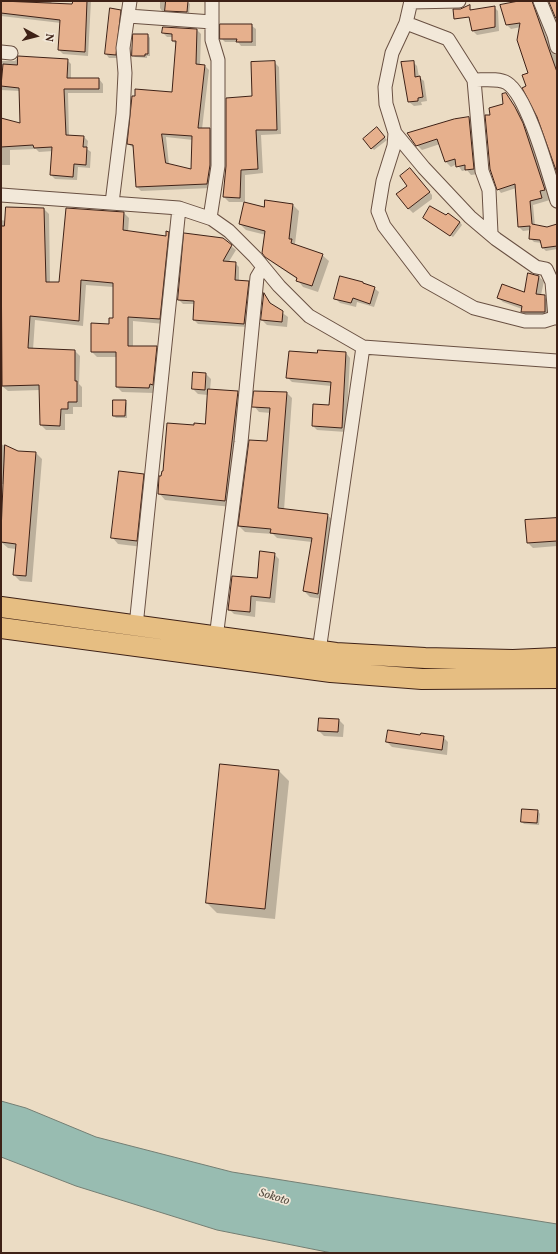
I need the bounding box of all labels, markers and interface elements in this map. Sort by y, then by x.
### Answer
north arrow [16,16,56,56]
text: N [40,33,56,42]
water label: Sokoto [257,1187,291,1209]

